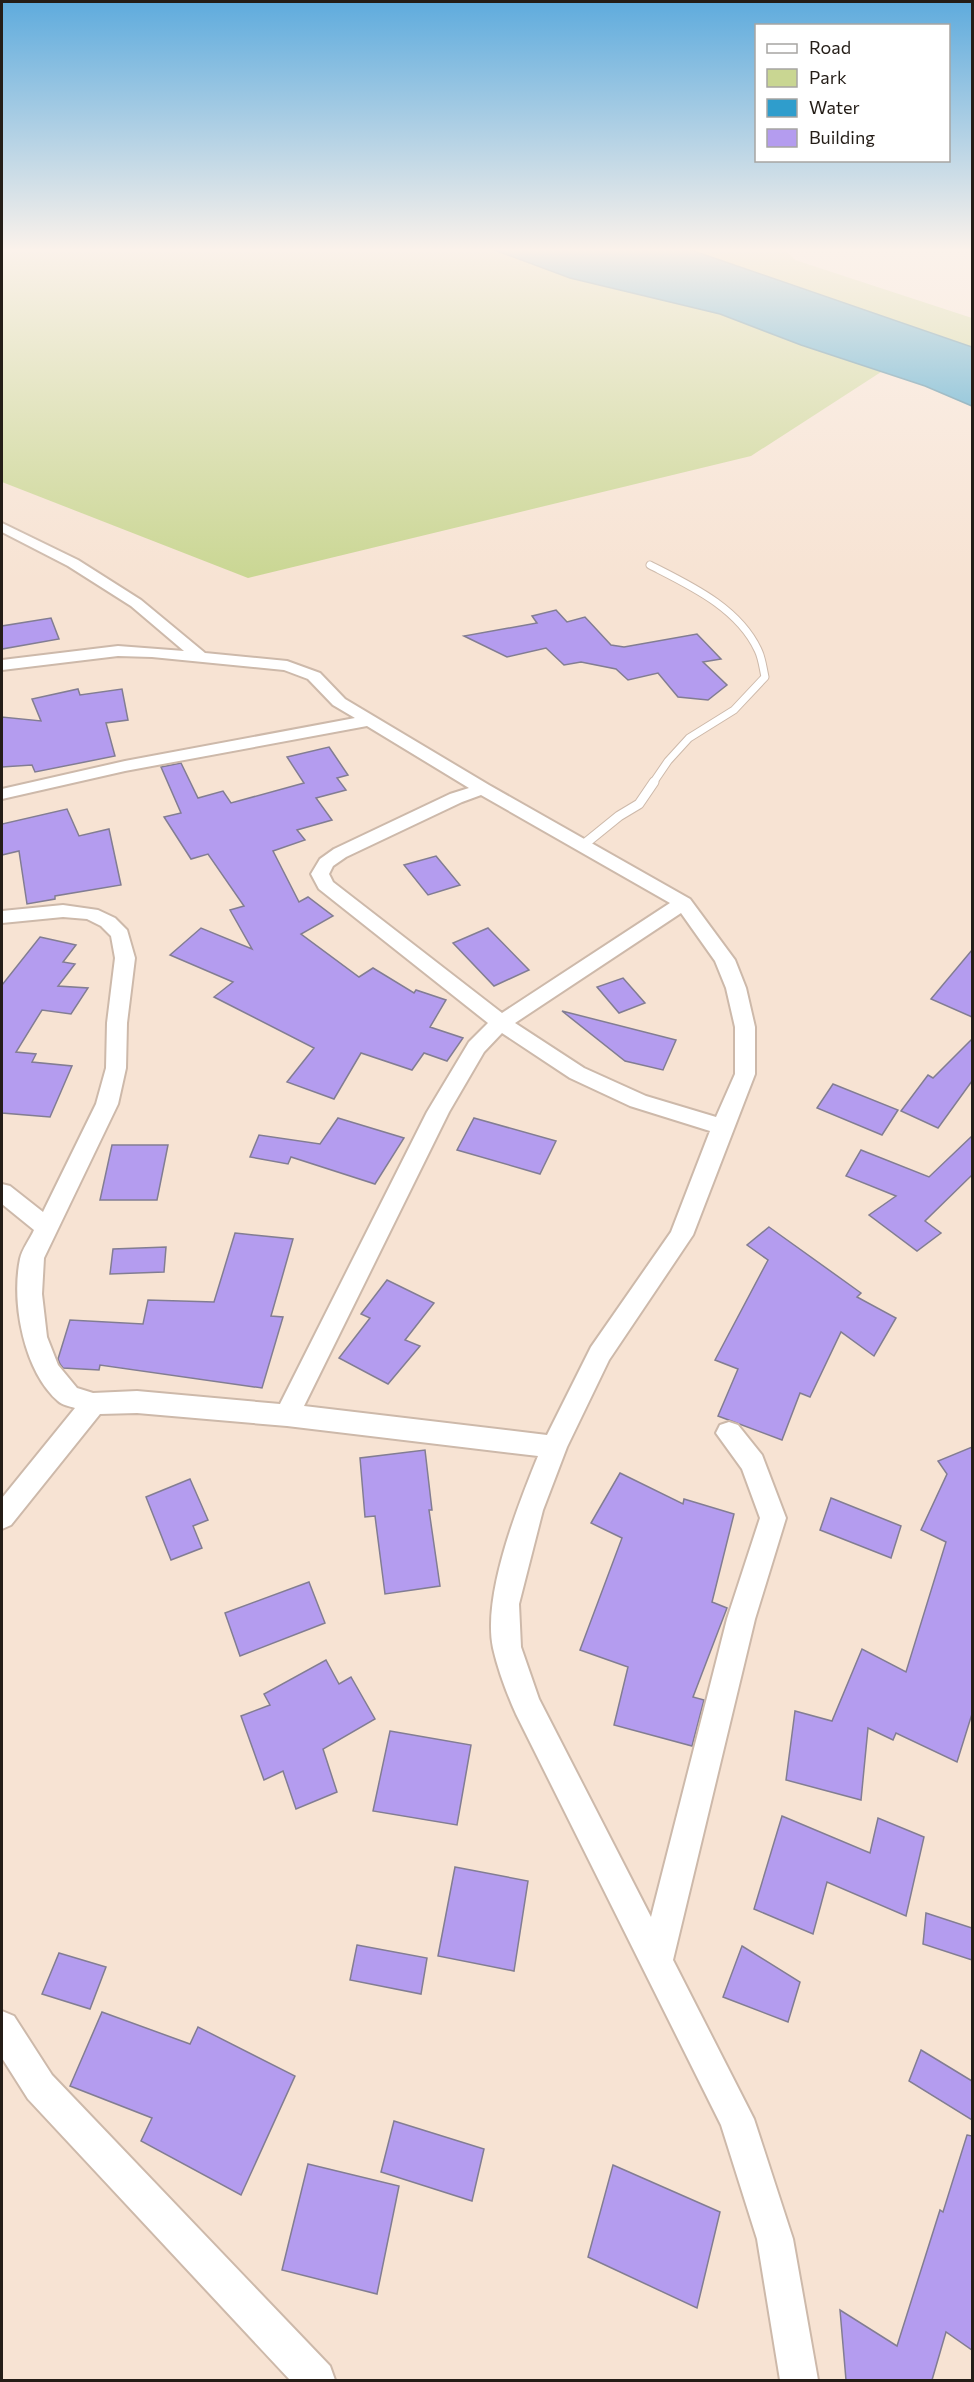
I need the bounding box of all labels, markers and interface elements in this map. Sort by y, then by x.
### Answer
legend [755,24,950,162]
text: Road [809,36,851,58]
text: Park [809,66,847,88]
text: Water [809,96,860,118]
text: Building [809,126,875,148]

